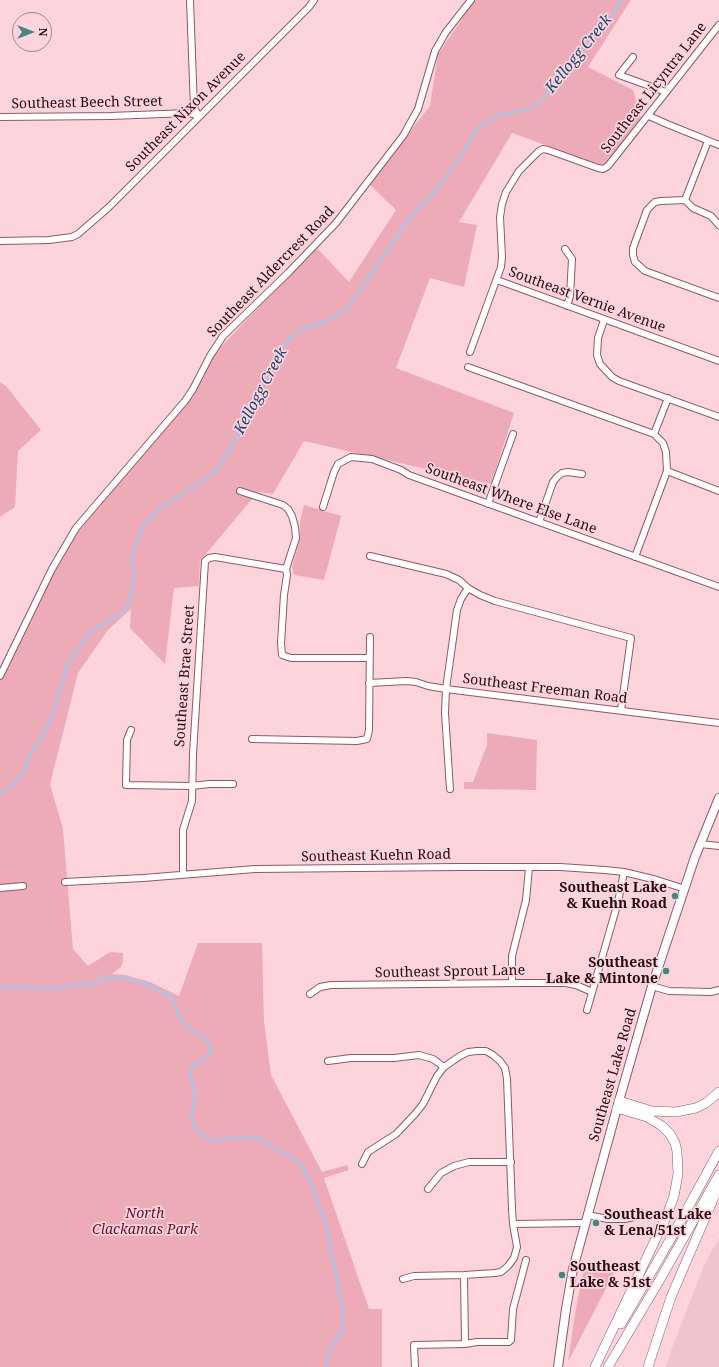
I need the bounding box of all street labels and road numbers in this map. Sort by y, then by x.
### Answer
street label: Southeast Licyntra Lane [598,19,710,157]
street label: Southeast Nixon Avenue [123,49,249,175]
street label: Southeast Beech Street [11,93,163,113]
street label: Southeast Aldercrest Road [204,203,338,341]
street label: Southeast Vernie Avenue [506,264,668,336]
street label: Southeast Where Else Lane [423,460,599,538]
street label: Southeast Brae Street [172,604,198,748]
street label: Southeast Freeman Road [462,671,628,707]
street label: Southeast Kuehn Road [301,846,451,866]
street label: Southeast Sprout Lane [375,962,525,982]
street label: Southeast Lake Road [586,1006,640,1144]

